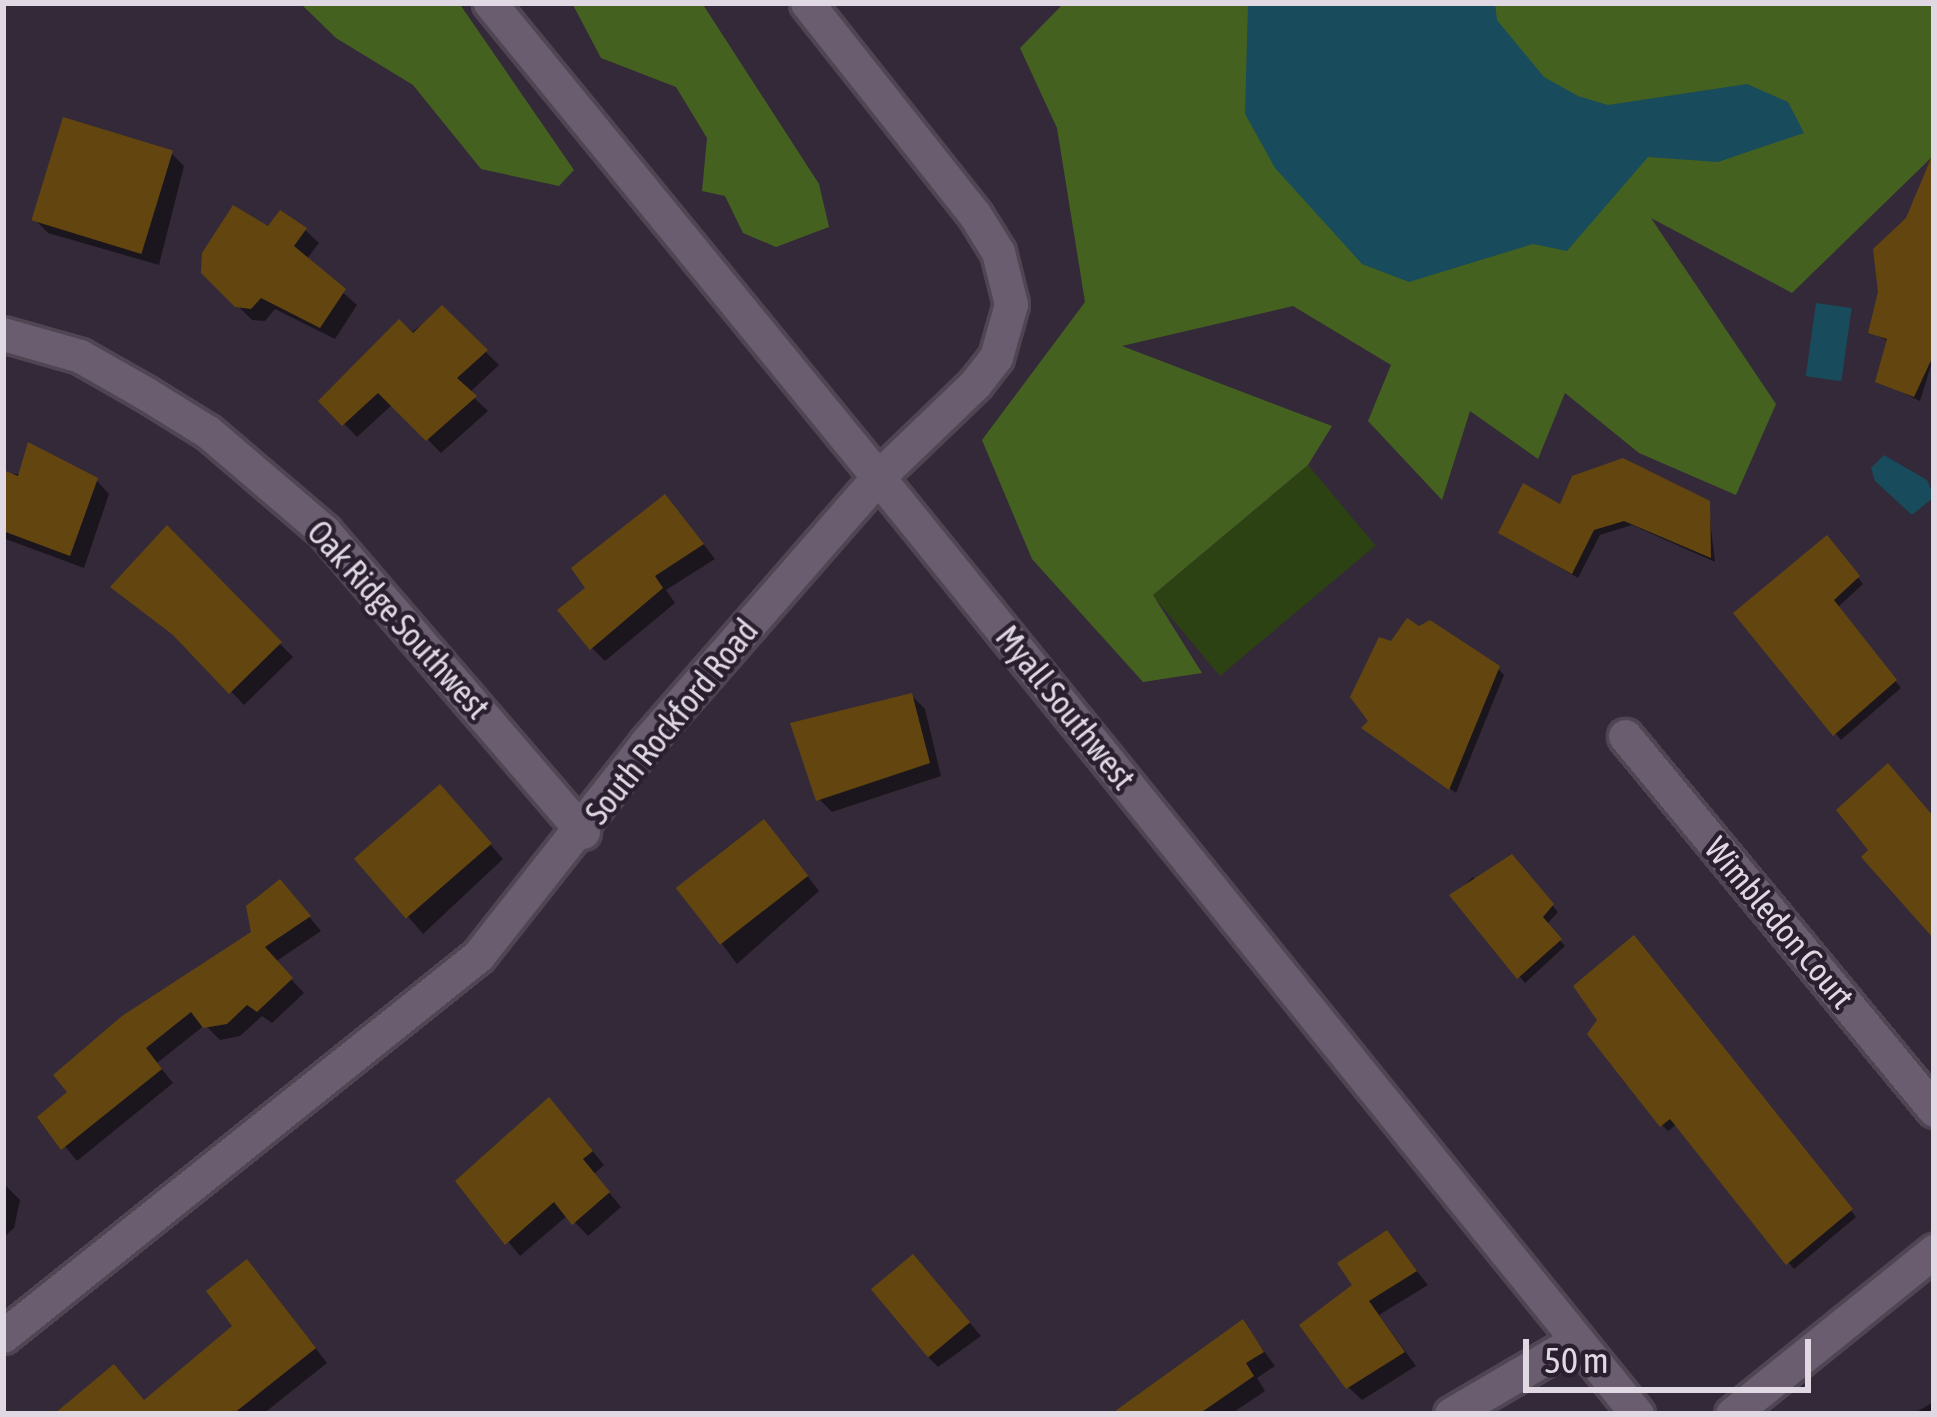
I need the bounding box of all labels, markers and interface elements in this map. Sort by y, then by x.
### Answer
street label: Oak Ridge Southwest [299,513,497,727]
street label: South Rockford Road [577,612,767,832]
street label: Myall Southwest [987,618,1143,798]
street label: Wimbledon Court [1696,829,1862,1017]
scale bar [1529,1315,1817,1389]
text: 50 m [1544,1339,1609,1381]

